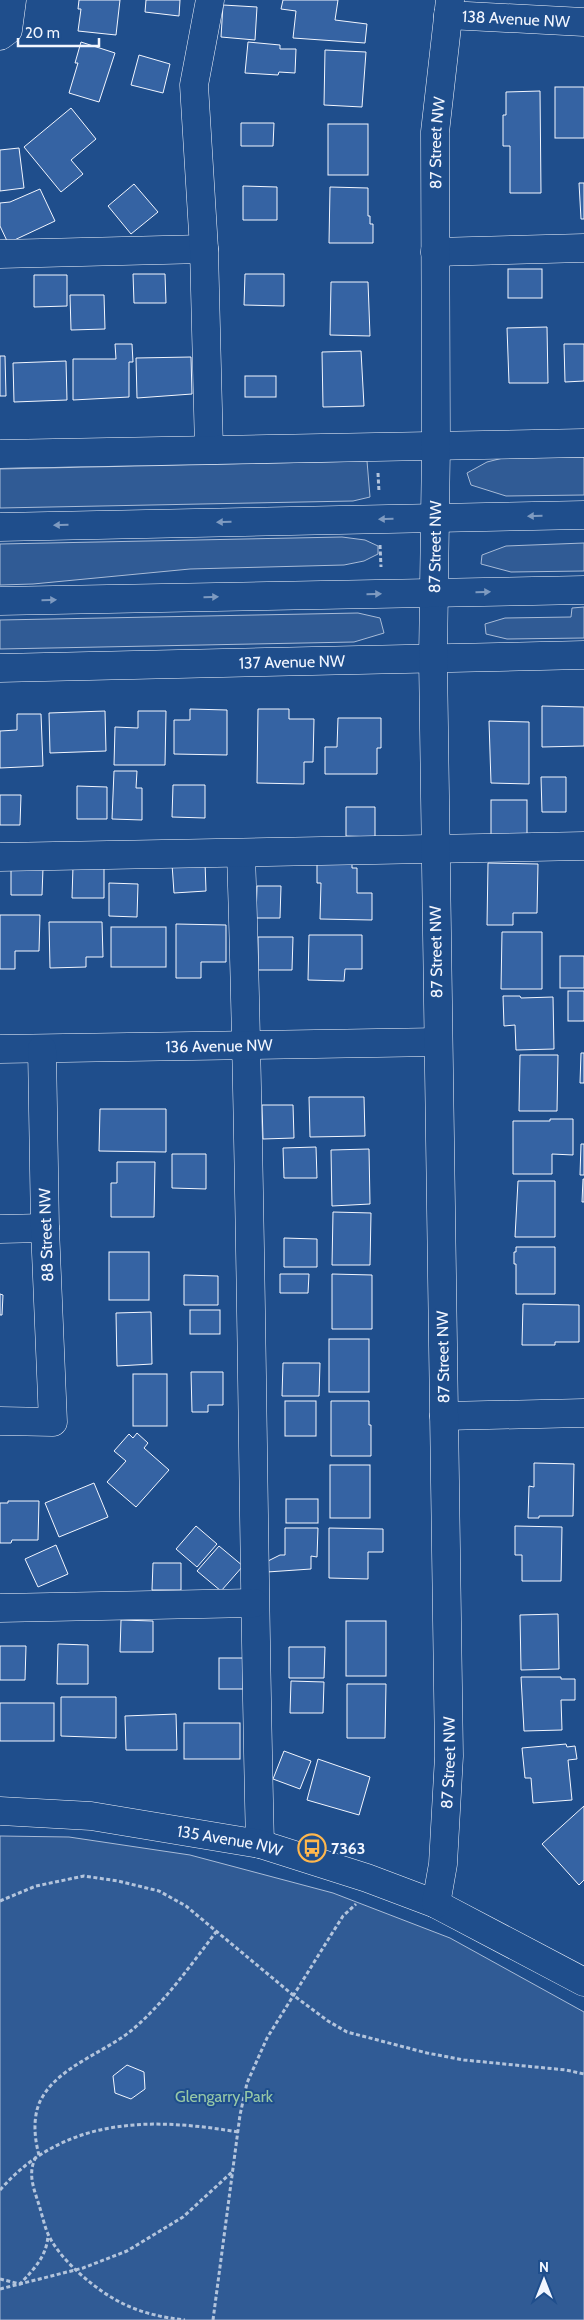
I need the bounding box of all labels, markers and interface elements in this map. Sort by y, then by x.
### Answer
street label: 138 Avenue NW [462,6,571,31]
scale bar [18,15,99,47]
text: 20 m [25,24,60,42]
street label: 87 Street NW [426,95,449,189]
street label: 87 Street NW [424,500,445,593]
one-way arrow [527,512,543,520]
one-way arrow [378,515,394,523]
one-way arrow [215,519,231,527]
one-way arrow [53,522,69,530]
one-way arrow [475,588,491,596]
one-way arrow [366,590,382,598]
one-way arrow [203,593,219,601]
one-way arrow [41,596,57,604]
street label: 137 Avenue NW [239,651,346,672]
street label: 87 Street NW [426,905,446,998]
street label: 136 Avenue NW [165,1035,274,1056]
street label: 88 Street NW [35,1187,57,1282]
street label: 87 Street NW [433,1310,453,1403]
street label: 87 Street NW [437,1715,459,1810]
street label: 135 Avenue NW [176,1821,286,1860]
bus stop icon: 7363 [297,1833,327,1863]
place label: 7363 [331,1839,365,1858]
park label: Glengarry Park [175,2087,274,2106]
north arrow [519,2255,569,2305]
text: N [539,2258,549,2276]

